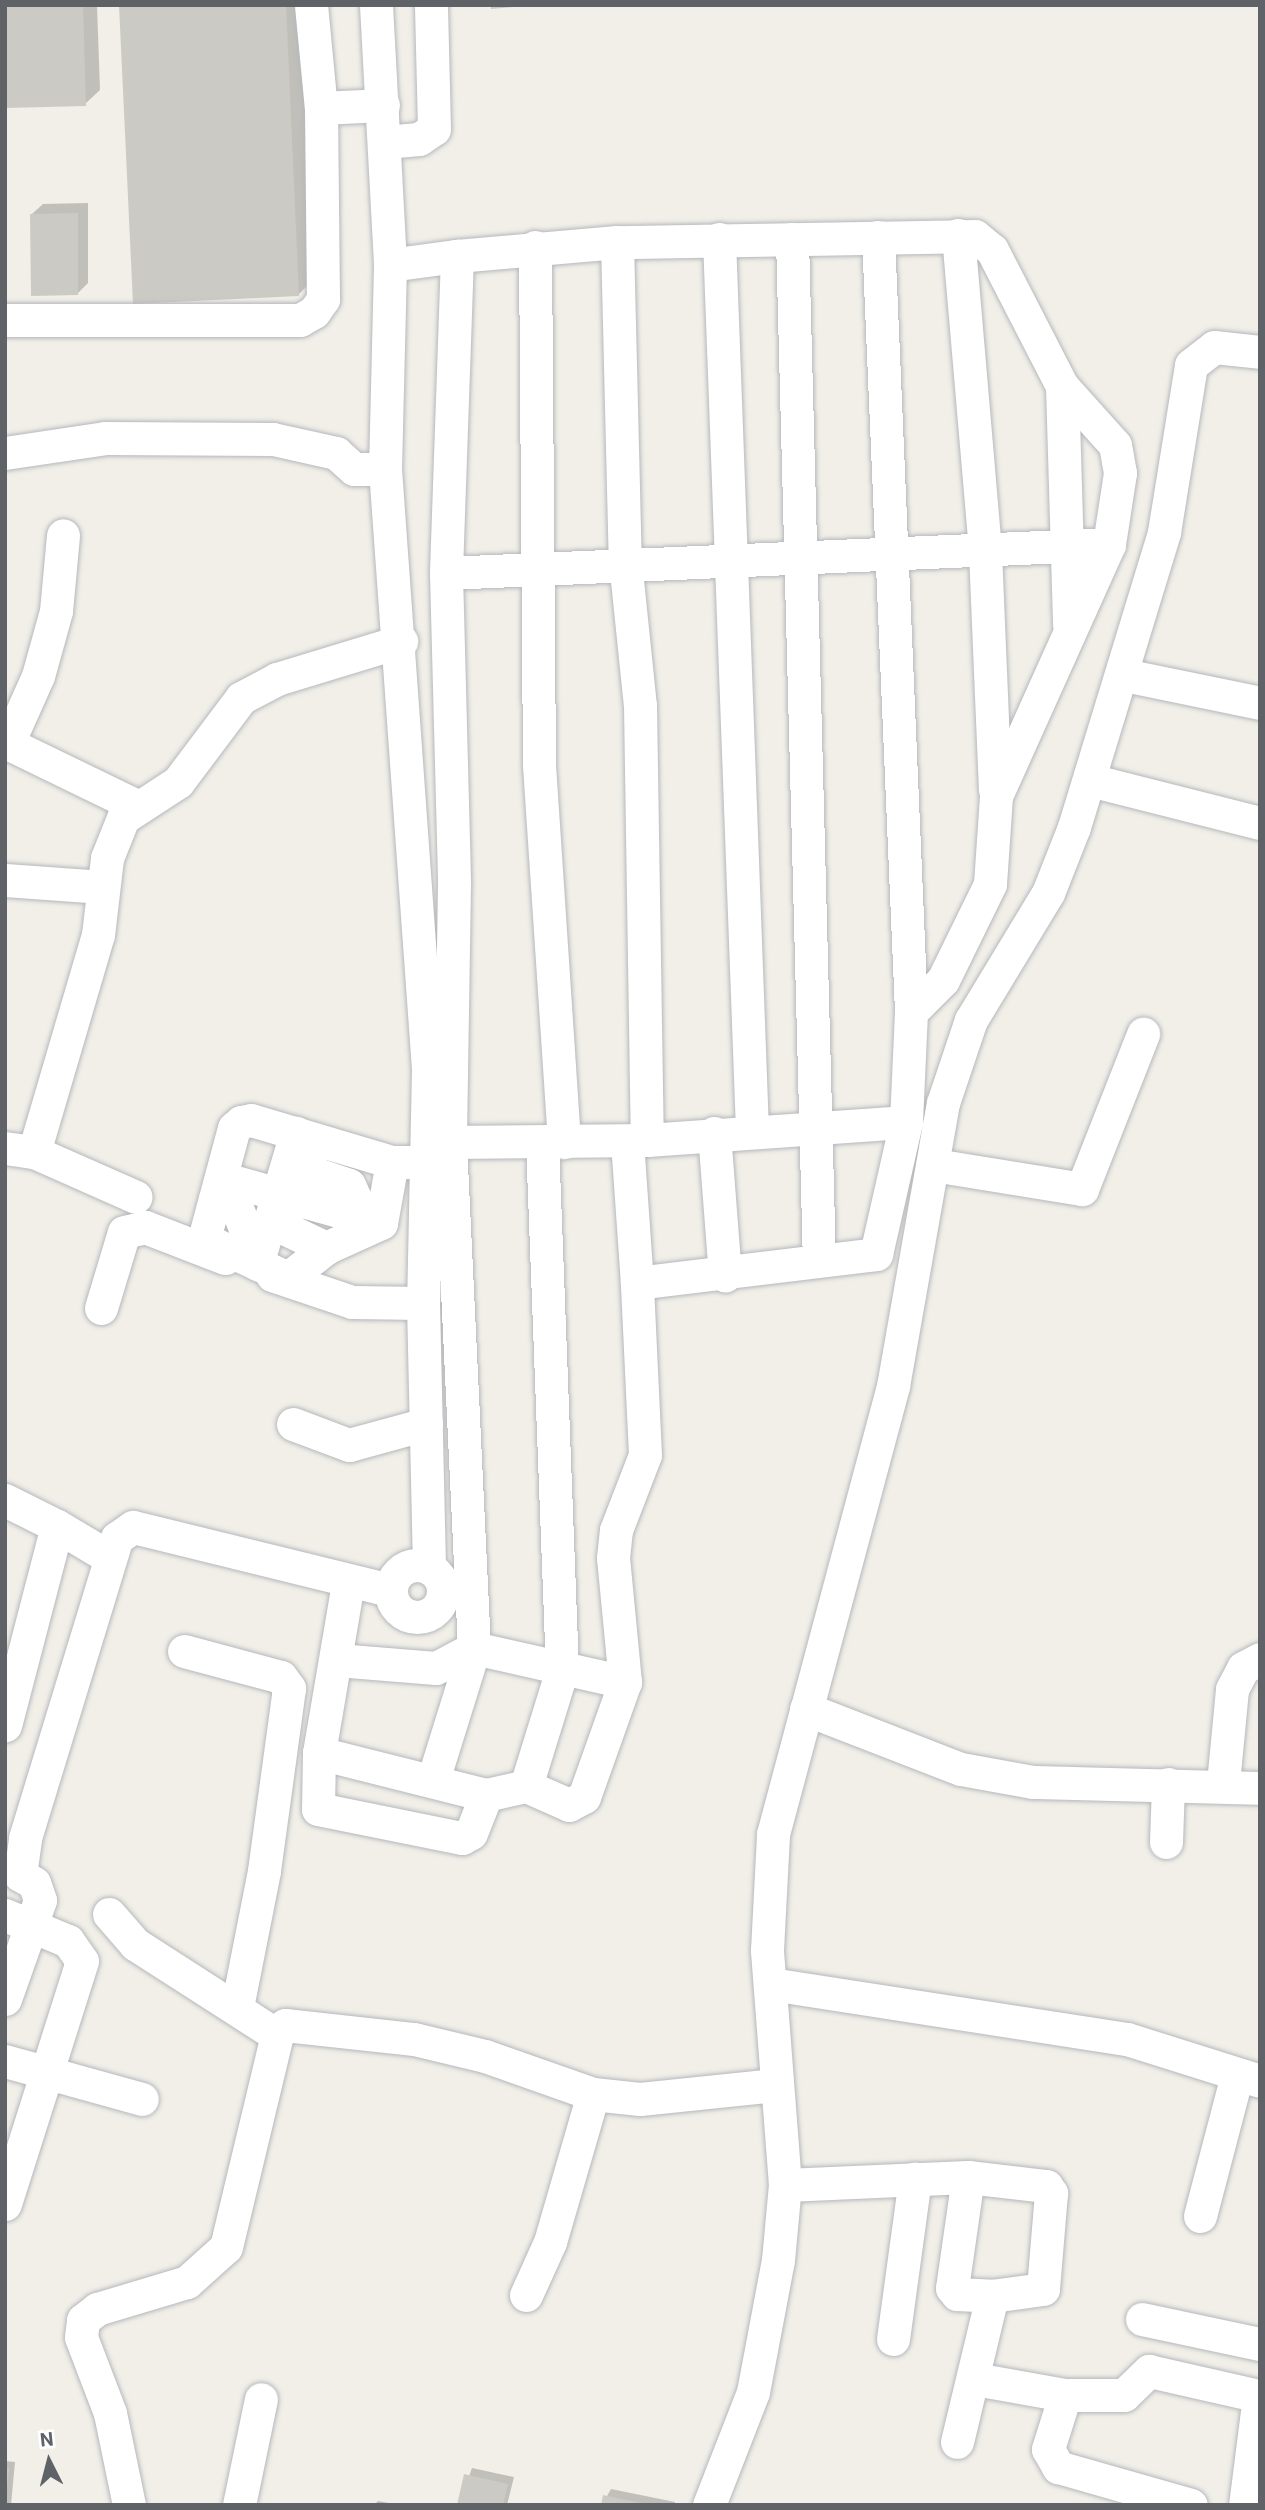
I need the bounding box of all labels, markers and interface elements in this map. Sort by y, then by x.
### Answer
north arrow [14,2426,84,2496]
text: N [39,2427,55,2452]

